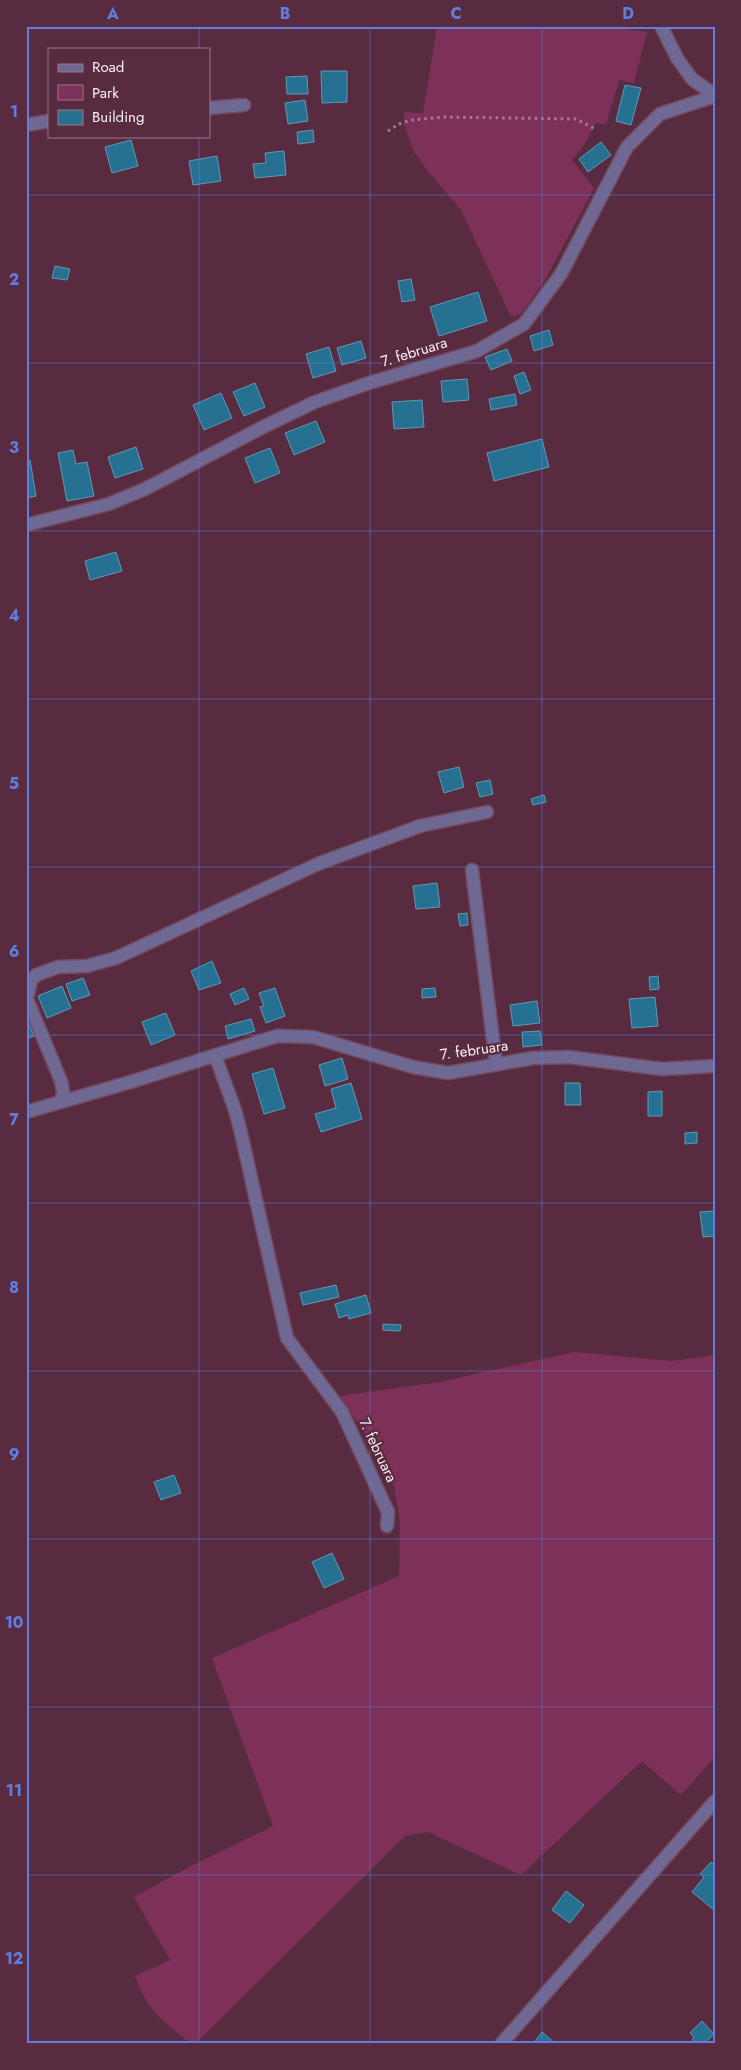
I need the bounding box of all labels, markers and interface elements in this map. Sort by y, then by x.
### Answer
text: A [106,2,119,25]
text: B [280,2,290,25]
text: C [450,2,462,25]
text: D [622,2,634,25]
legend [48,48,210,138]
text: Road [92,56,124,78]
text: Park [92,82,119,104]
text: 1 [10,100,18,123]
text: Building [92,106,144,128]
text: 2 [9,268,19,291]
street label: 7. februara [378,331,450,373]
text: 3 [9,436,19,459]
text: 4 [8,604,20,627]
text: 5 [9,772,19,795]
text: 6 [9,940,19,963]
street label: 7. februara [439,1034,509,1066]
text: 7 [9,1108,19,1131]
text: 8 [9,1276,19,1299]
street label: 7. februara [354,1414,402,1486]
text: 9 [9,1443,19,1466]
text: 10 [5,1611,23,1634]
text: 11 [6,1779,22,1802]
text: 12 [5,1947,23,1970]

